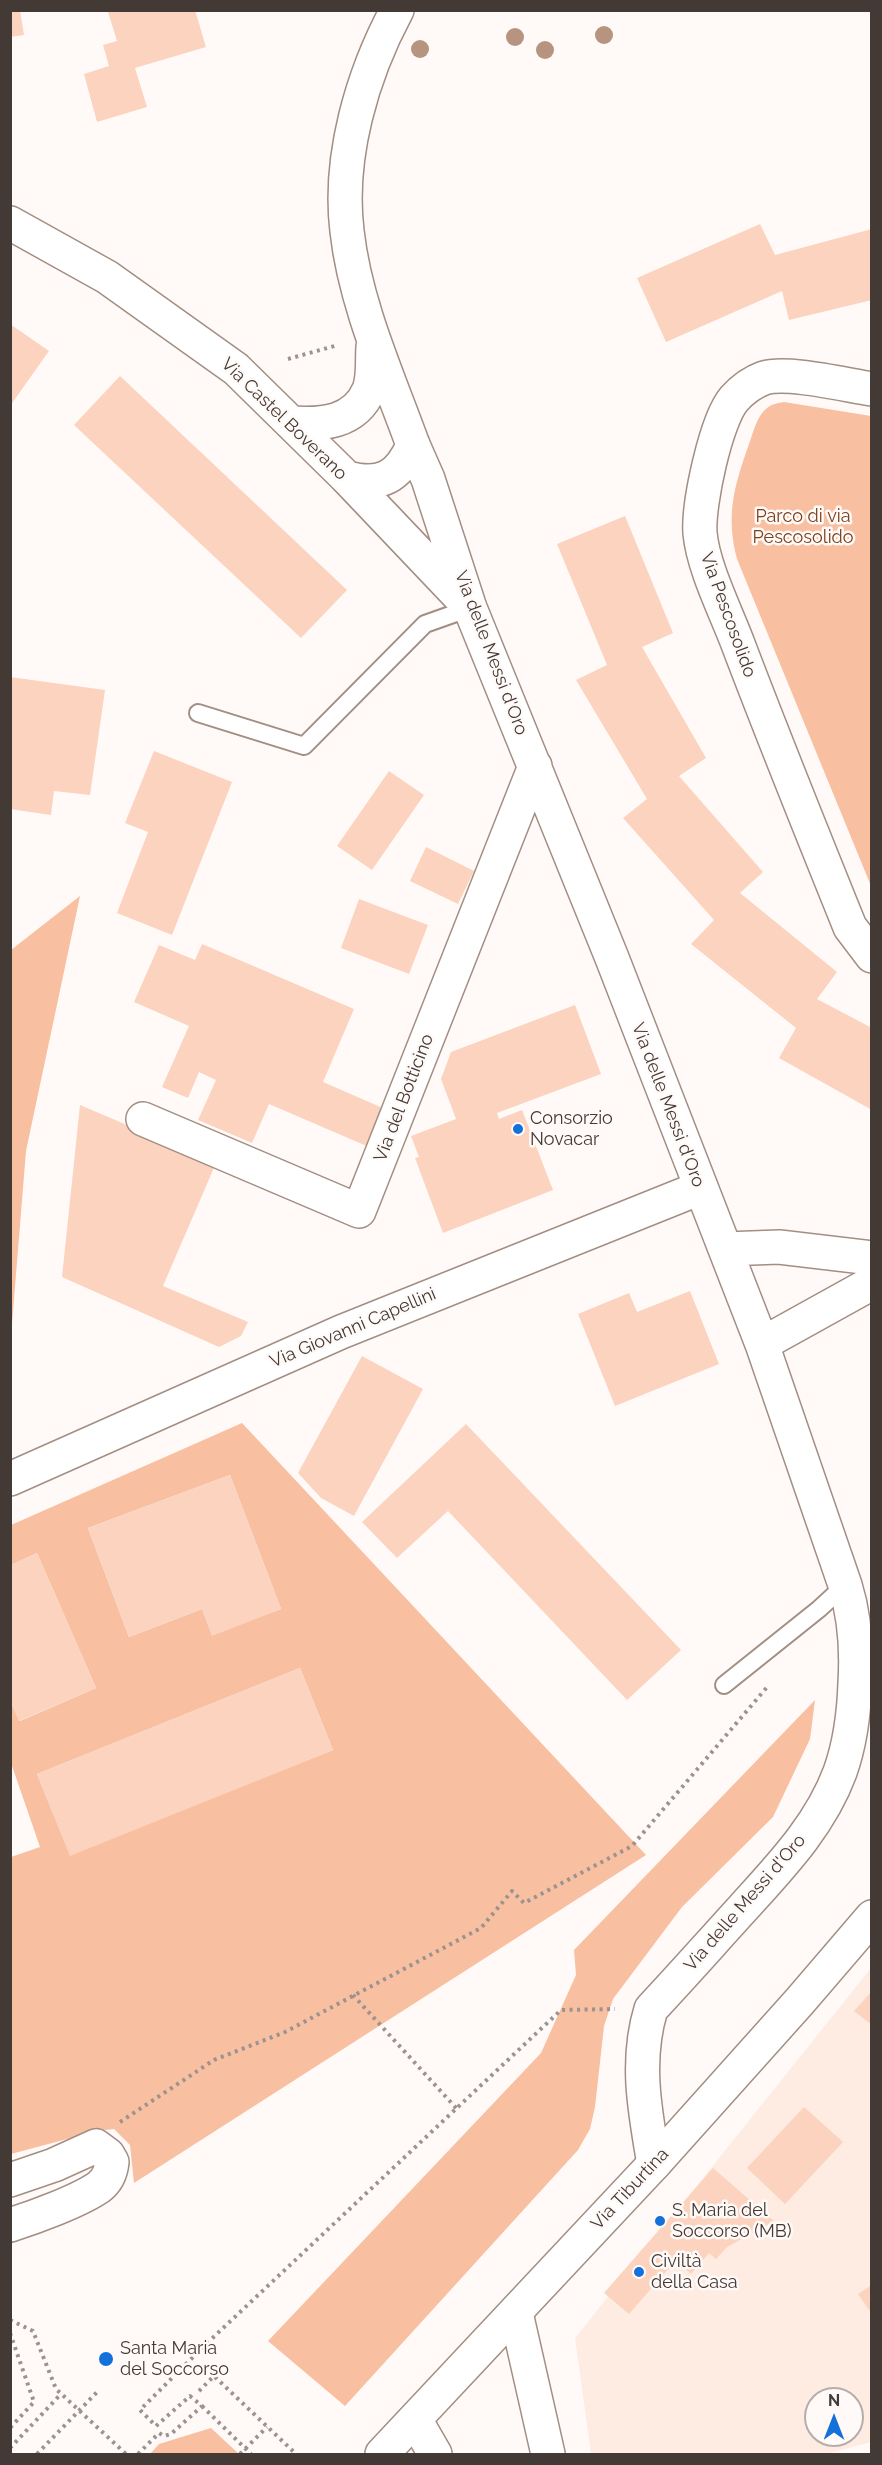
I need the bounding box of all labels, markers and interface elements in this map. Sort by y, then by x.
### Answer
street label: Via Castel Boverano [216,353,352,485]
park label: Parco di via Pescosolido [753,506,853,548]
street label: Via Pescosolido [695,550,761,680]
street label: Via delle Messi d'Oro [450,568,532,738]
street label: Via delle Messi d'Oro [627,1020,709,1190]
street label: Via del Botticino [370,1031,438,1165]
place label: Consorzio Novacar [530,1108,613,1150]
marker: Consorzio Novacar [511,1122,525,1136]
street label: Via Giovanni Capellini [267,1283,439,1373]
street label: Via delle Messi d'Oro [680,1830,810,1976]
street label: Via Tiburtina [587,2144,673,2234]
place label: S. Maria del Soccorso (MB) [672,2200,792,2242]
marker: S. Maria del Soccorso (MB) [653,2214,667,2228]
place label: Civiltà della Casa [651,2251,738,2294]
marker: Civiltà della Casa [632,2265,646,2279]
place label: Santa Maria del Soccorso [120,2338,229,2380]
marker: Santa Maria del Soccorso [97,2350,115,2368]
north arrow [804,2387,864,2447]
text: N [828,2391,840,2410]

